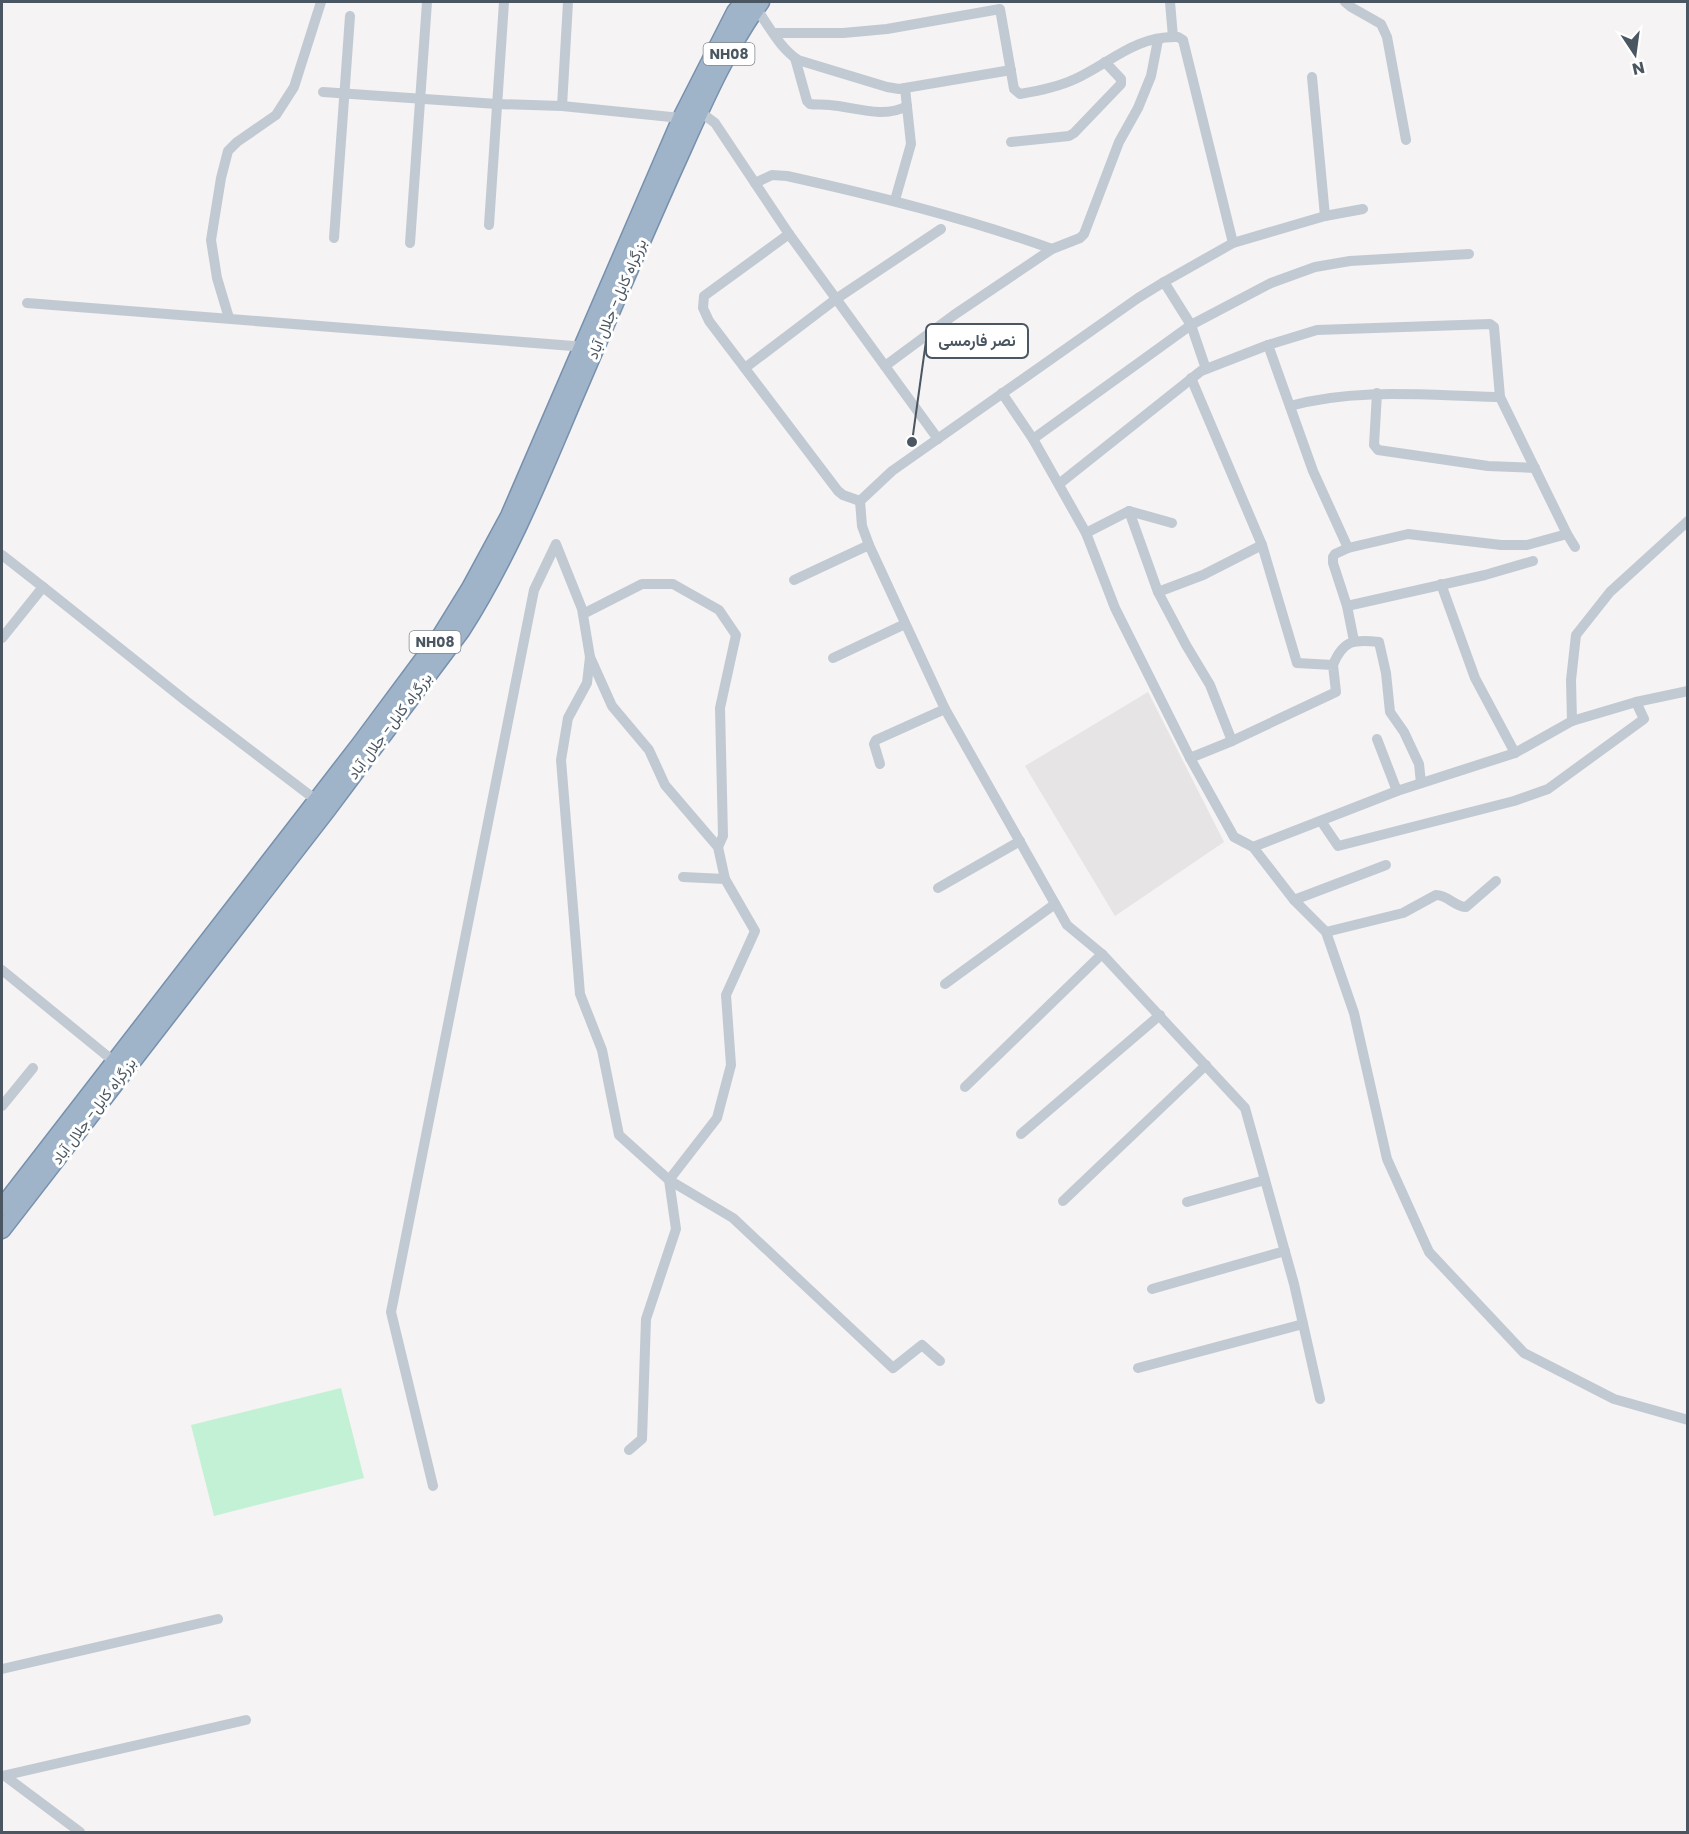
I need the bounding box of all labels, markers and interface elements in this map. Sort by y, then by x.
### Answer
north arrow [1605,24,1665,84]
road number: NH08 [704,43,754,65]
text: N [1630,56,1647,81]
street label: بزرگراه کابل- جلال آباد [582,235,651,362]
callout: نصر فارمسی [926,324,1028,358]
text: نصر فارمسی [938,329,1016,352]
road number: NH08 [410,631,460,653]
street label: بزرگراه کابل- جلال آباد [343,668,437,783]
street label: بزرگراه کابل- جلال آباد [47,1053,141,1168]

